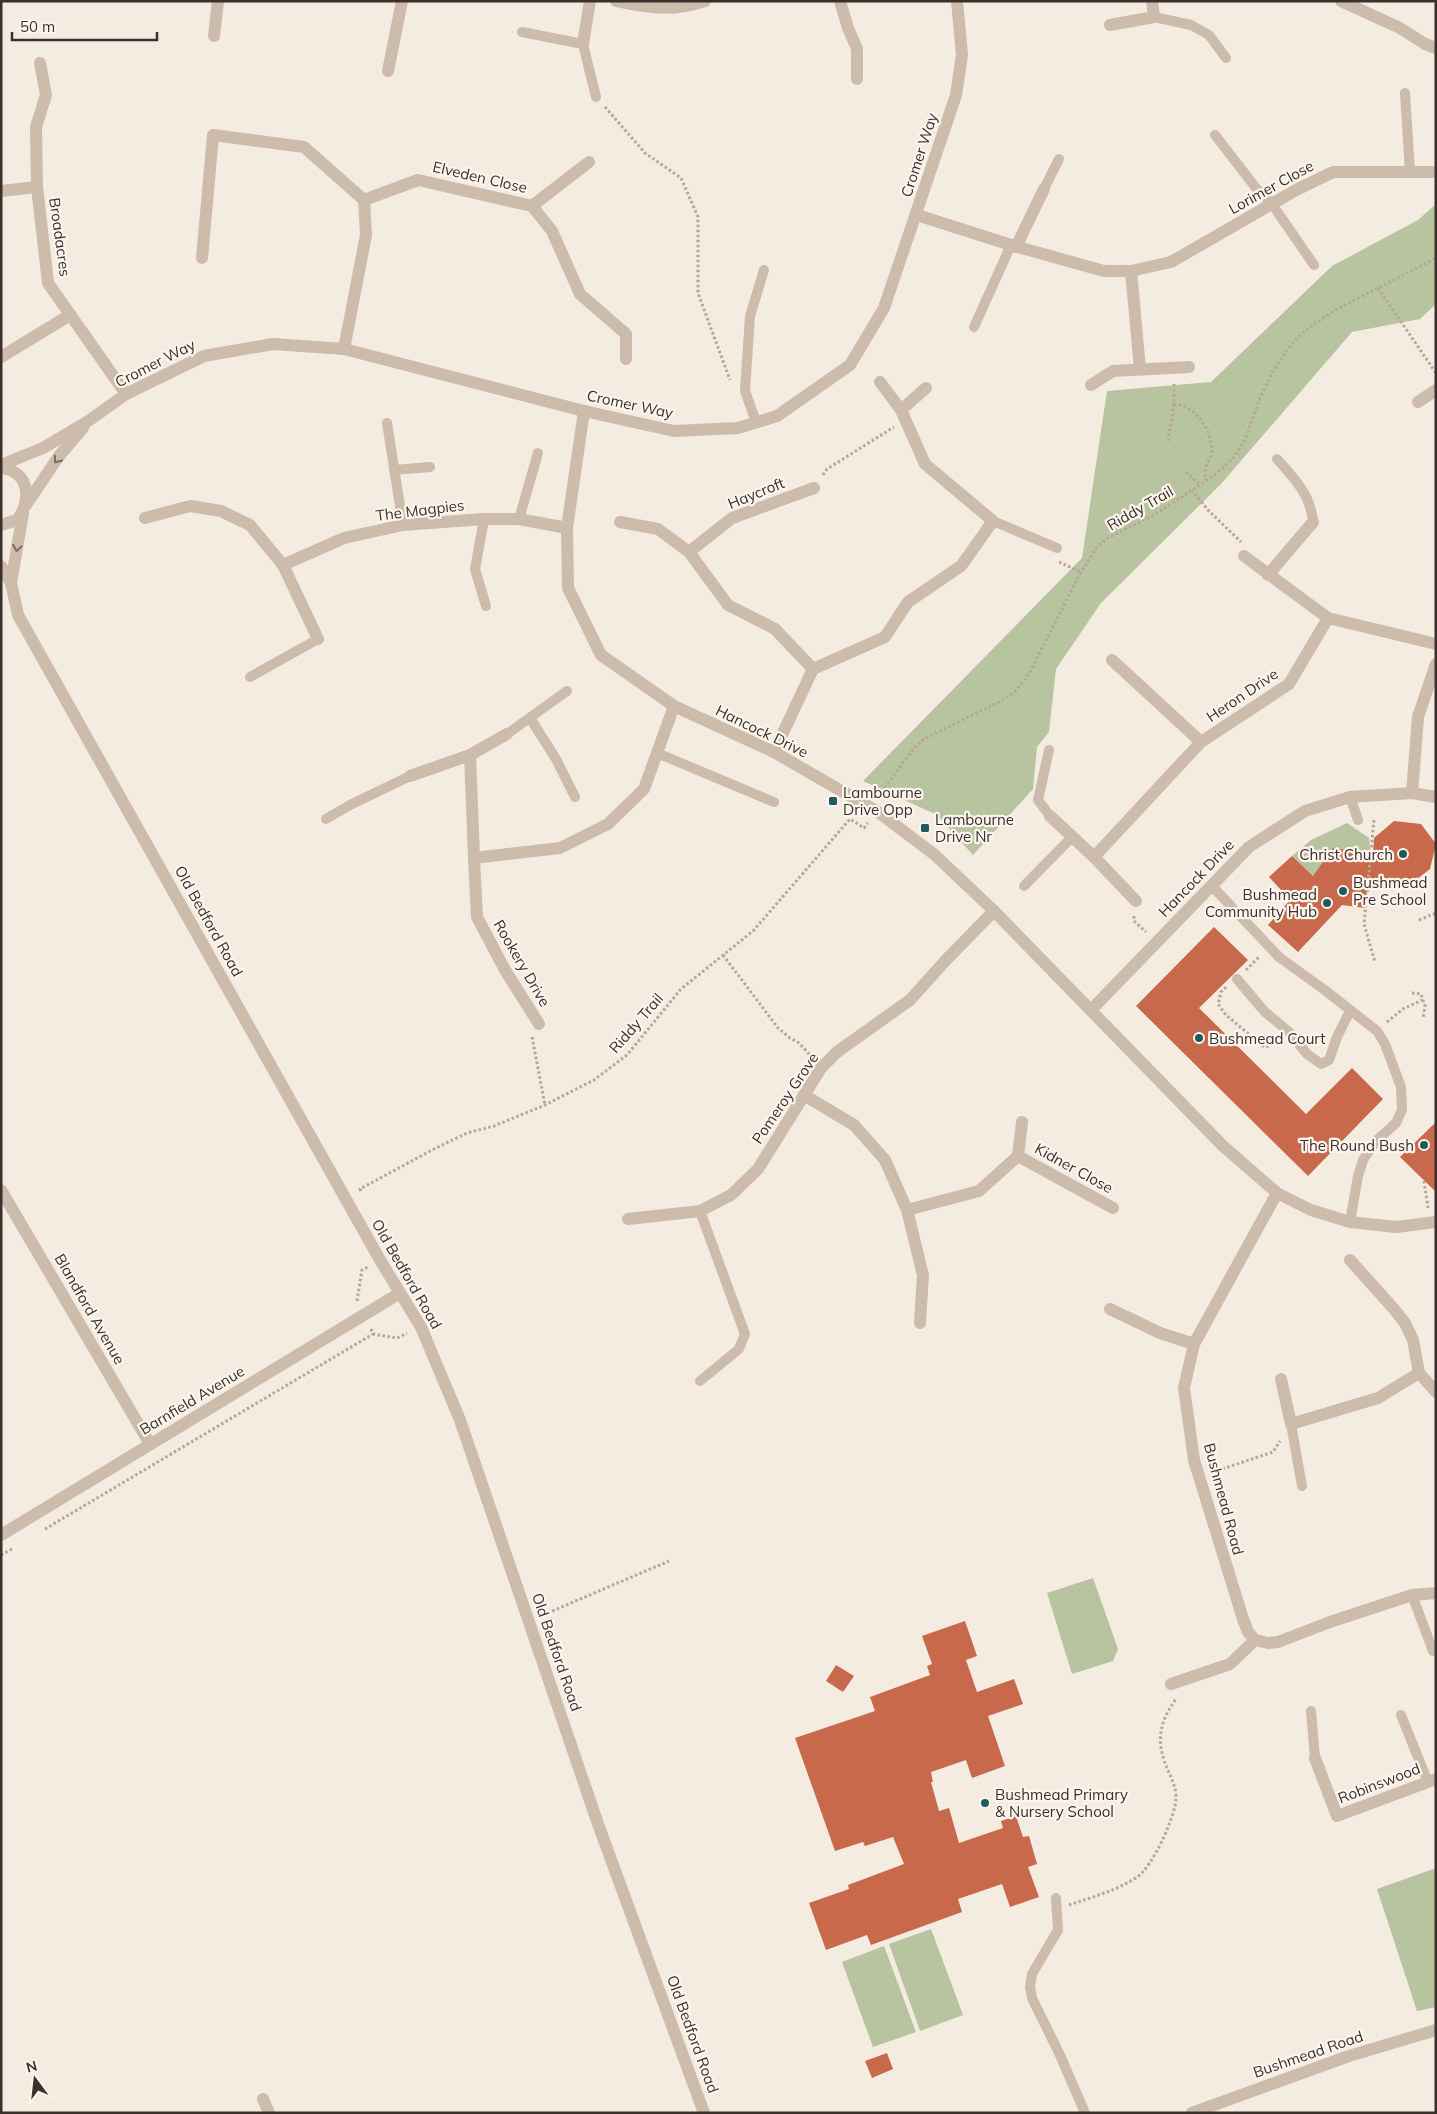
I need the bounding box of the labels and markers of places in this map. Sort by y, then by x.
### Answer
place label: Lambourne Drive Opp [843,783,922,819]
marker: Lambourne Drive Opp [827,795,839,807]
place label: Lambourne Drive Nr [935,810,1014,846]
marker: Lambourne Drive Nr [919,822,931,834]
place label: Christ Church [1299,845,1393,864]
marker: Christ Church [1397,848,1409,860]
place label: Bushmead Pre School [1353,873,1427,909]
place label: Bushmead Community Hub [1205,885,1317,921]
marker: Bushmead Pre School [1337,885,1349,897]
marker: Bushmead Community Hub [1321,897,1333,909]
place label: Bushmead Court [1209,1029,1325,1048]
marker: Bushmead Court [1193,1032,1205,1044]
place label: The Round Bush [1300,1136,1414,1155]
marker: The Round Bush [1418,1139,1430,1151]
place label: Bushmead Primary & Nursery School [995,1785,1128,1821]
marker: Bushmead Primary & Nursery School [979,1797,991,1809]

